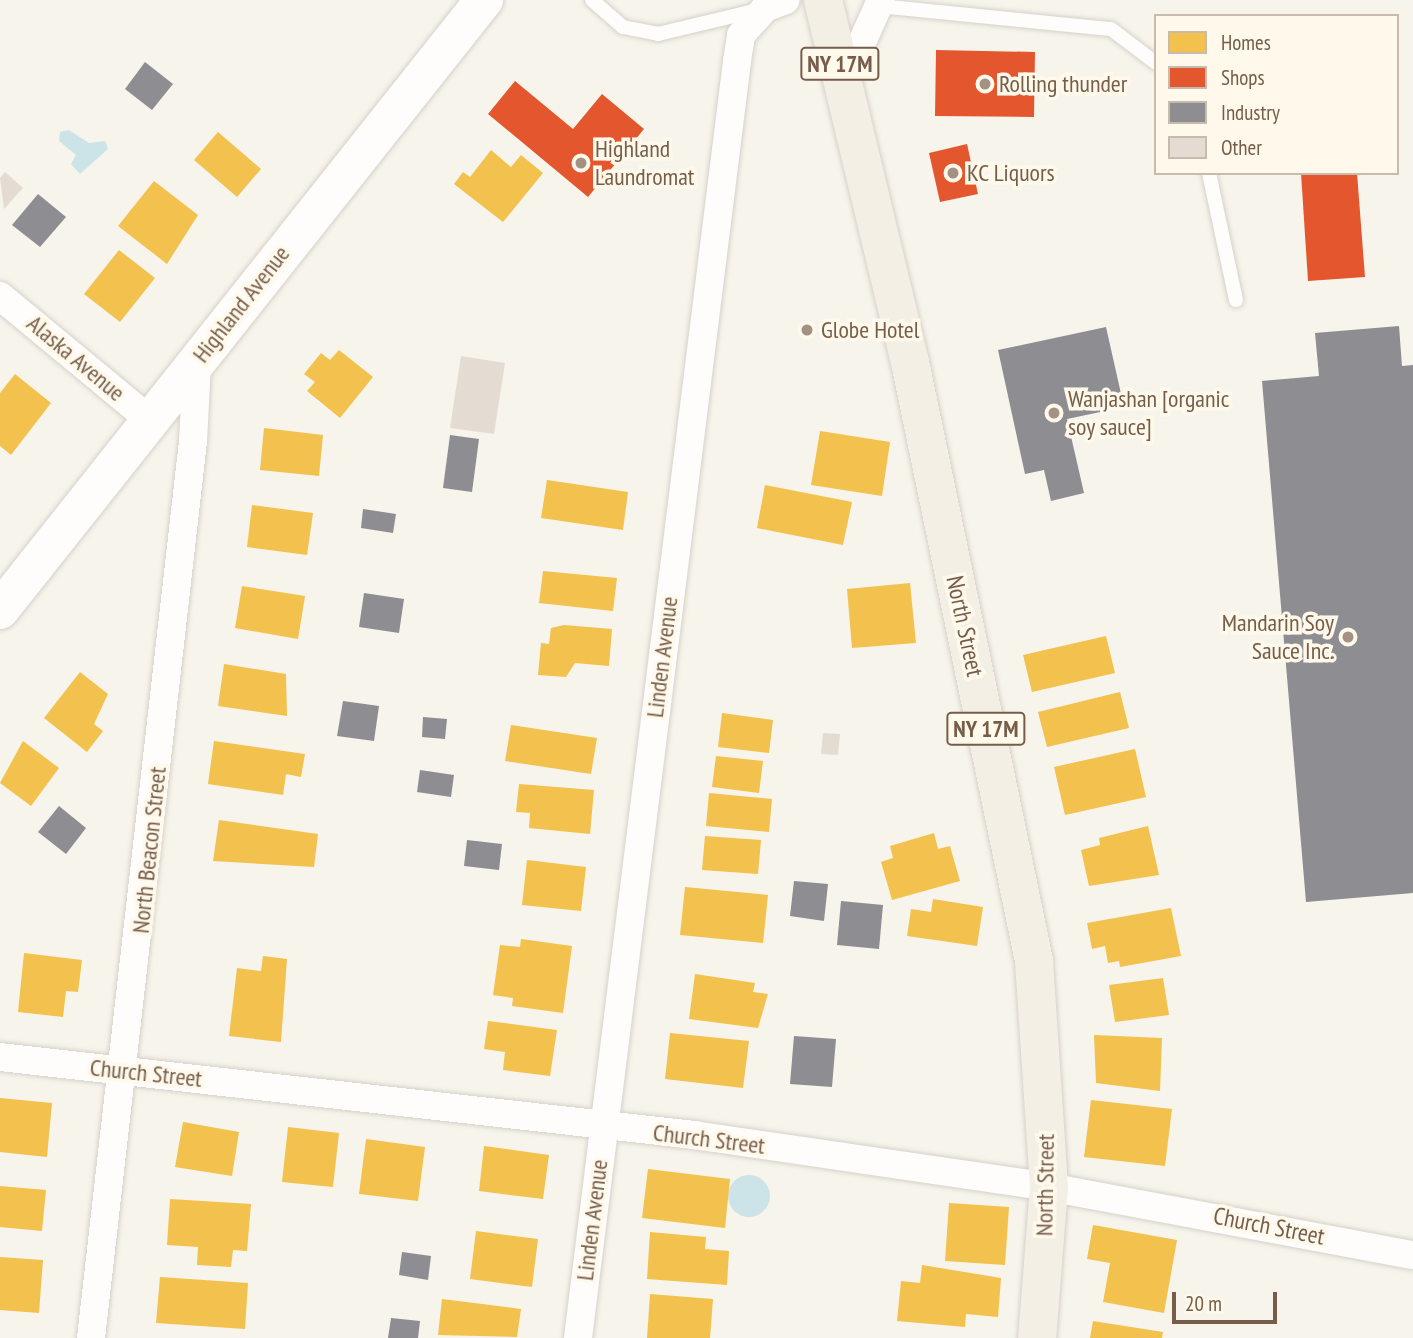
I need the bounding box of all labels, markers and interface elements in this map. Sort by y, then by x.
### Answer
legend [1154,14,1399,175]
text: Homes [1221,29,1271,56]
road number: NY 17M [800,44,880,83]
text: Shops [1221,64,1265,91]
place label: Rolling thunder [999,70,1127,98]
marker: Rolling thunder [977,76,993,92]
text: Industry [1221,99,1280,126]
text: Other [1221,134,1262,161]
place label: Highland Laundromat [595,135,694,191]
marker: Highland Laundromat [573,155,589,171]
place label: KC Liquors [967,159,1055,187]
marker: KC Liquors [945,165,961,181]
street label: Highland Avenue [186,240,296,368]
street label: Alaska Avenue [21,309,131,407]
place label: Globe Hotel [821,316,919,344]
marker: Globe Hotel [799,322,815,338]
place label: Wanjashan [organic soy sauce] [1068,385,1229,441]
marker: Wanjashan [organic soy sauce] [1046,405,1062,421]
street label: North Street [940,573,990,679]
street label: Linden Avenue [640,595,684,719]
place label: Mandarin Soy Sauce Inc. [1222,609,1334,665]
marker: Mandarin Soy Sauce Inc. [1340,629,1356,645]
road number: NY 17M [946,709,1026,748]
street label: North Beacon Street [126,765,172,935]
street label: Church Street [89,1053,203,1093]
street label: Church Street [651,1118,767,1160]
street label: North Street [1030,1134,1060,1236]
street label: Linden Avenue [570,1158,614,1282]
street label: Church Street [1211,1201,1327,1251]
scale bar [1175,1278,1280,1322]
text: 20 m [1185,1290,1222,1317]

